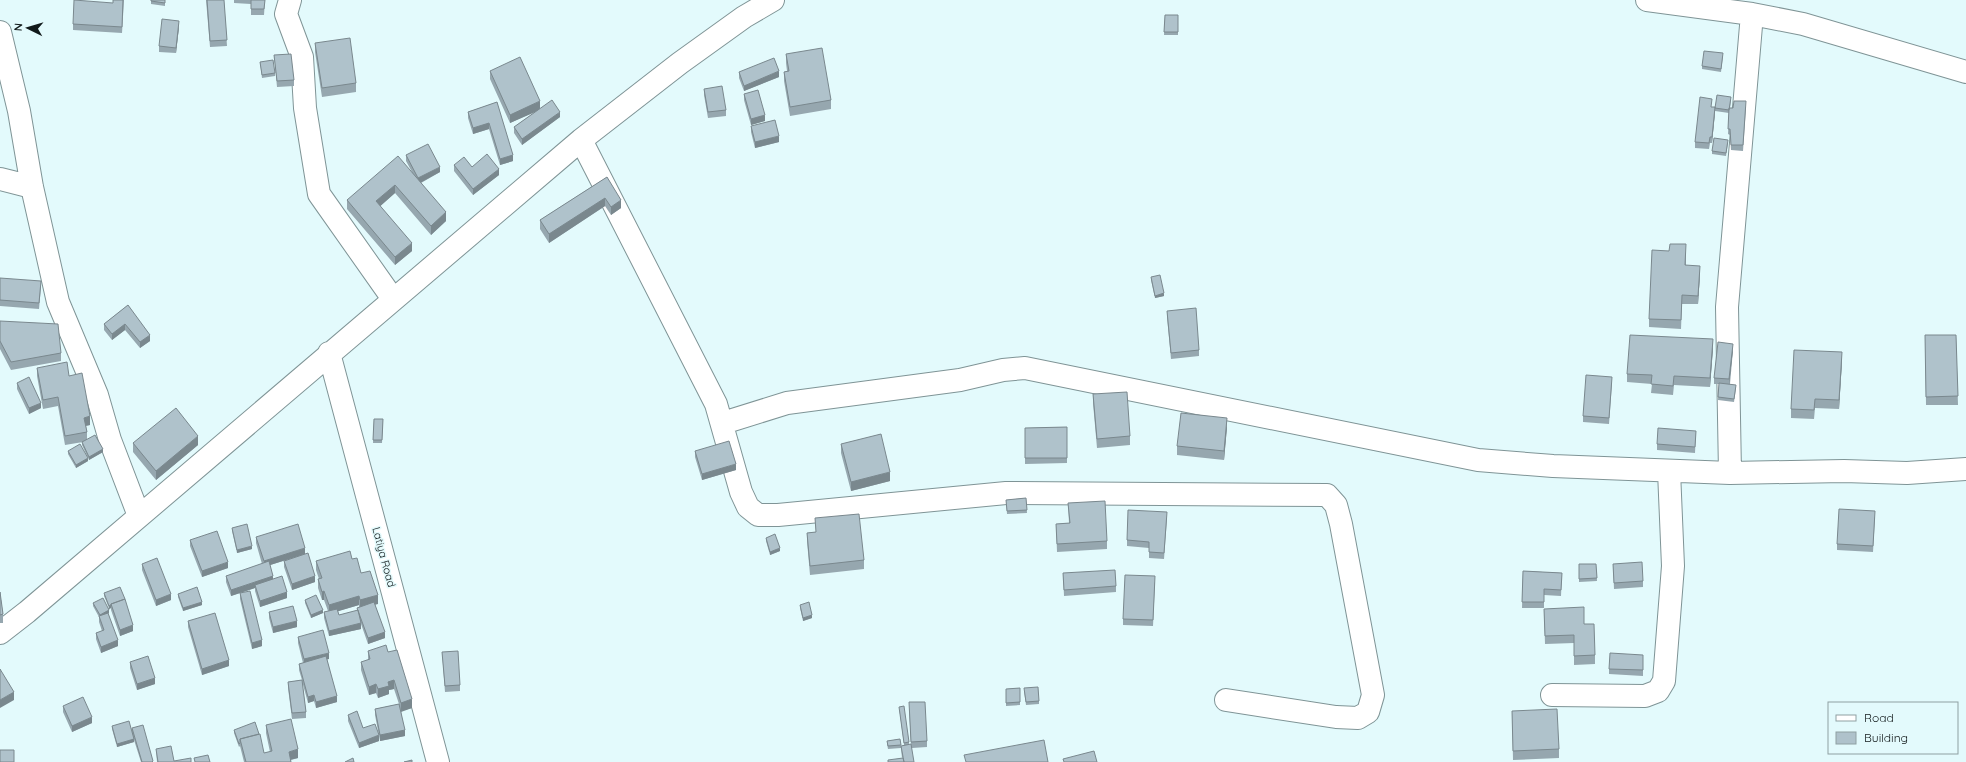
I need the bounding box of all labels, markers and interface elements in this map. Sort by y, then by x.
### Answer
north arrow [8,8,48,48]
text: N [11,22,25,32]
street label: Latiya Road [369,525,399,589]
legend [1828,702,1958,754]
text: Road [1864,710,1894,725]
text: Building [1864,730,1908,745]

